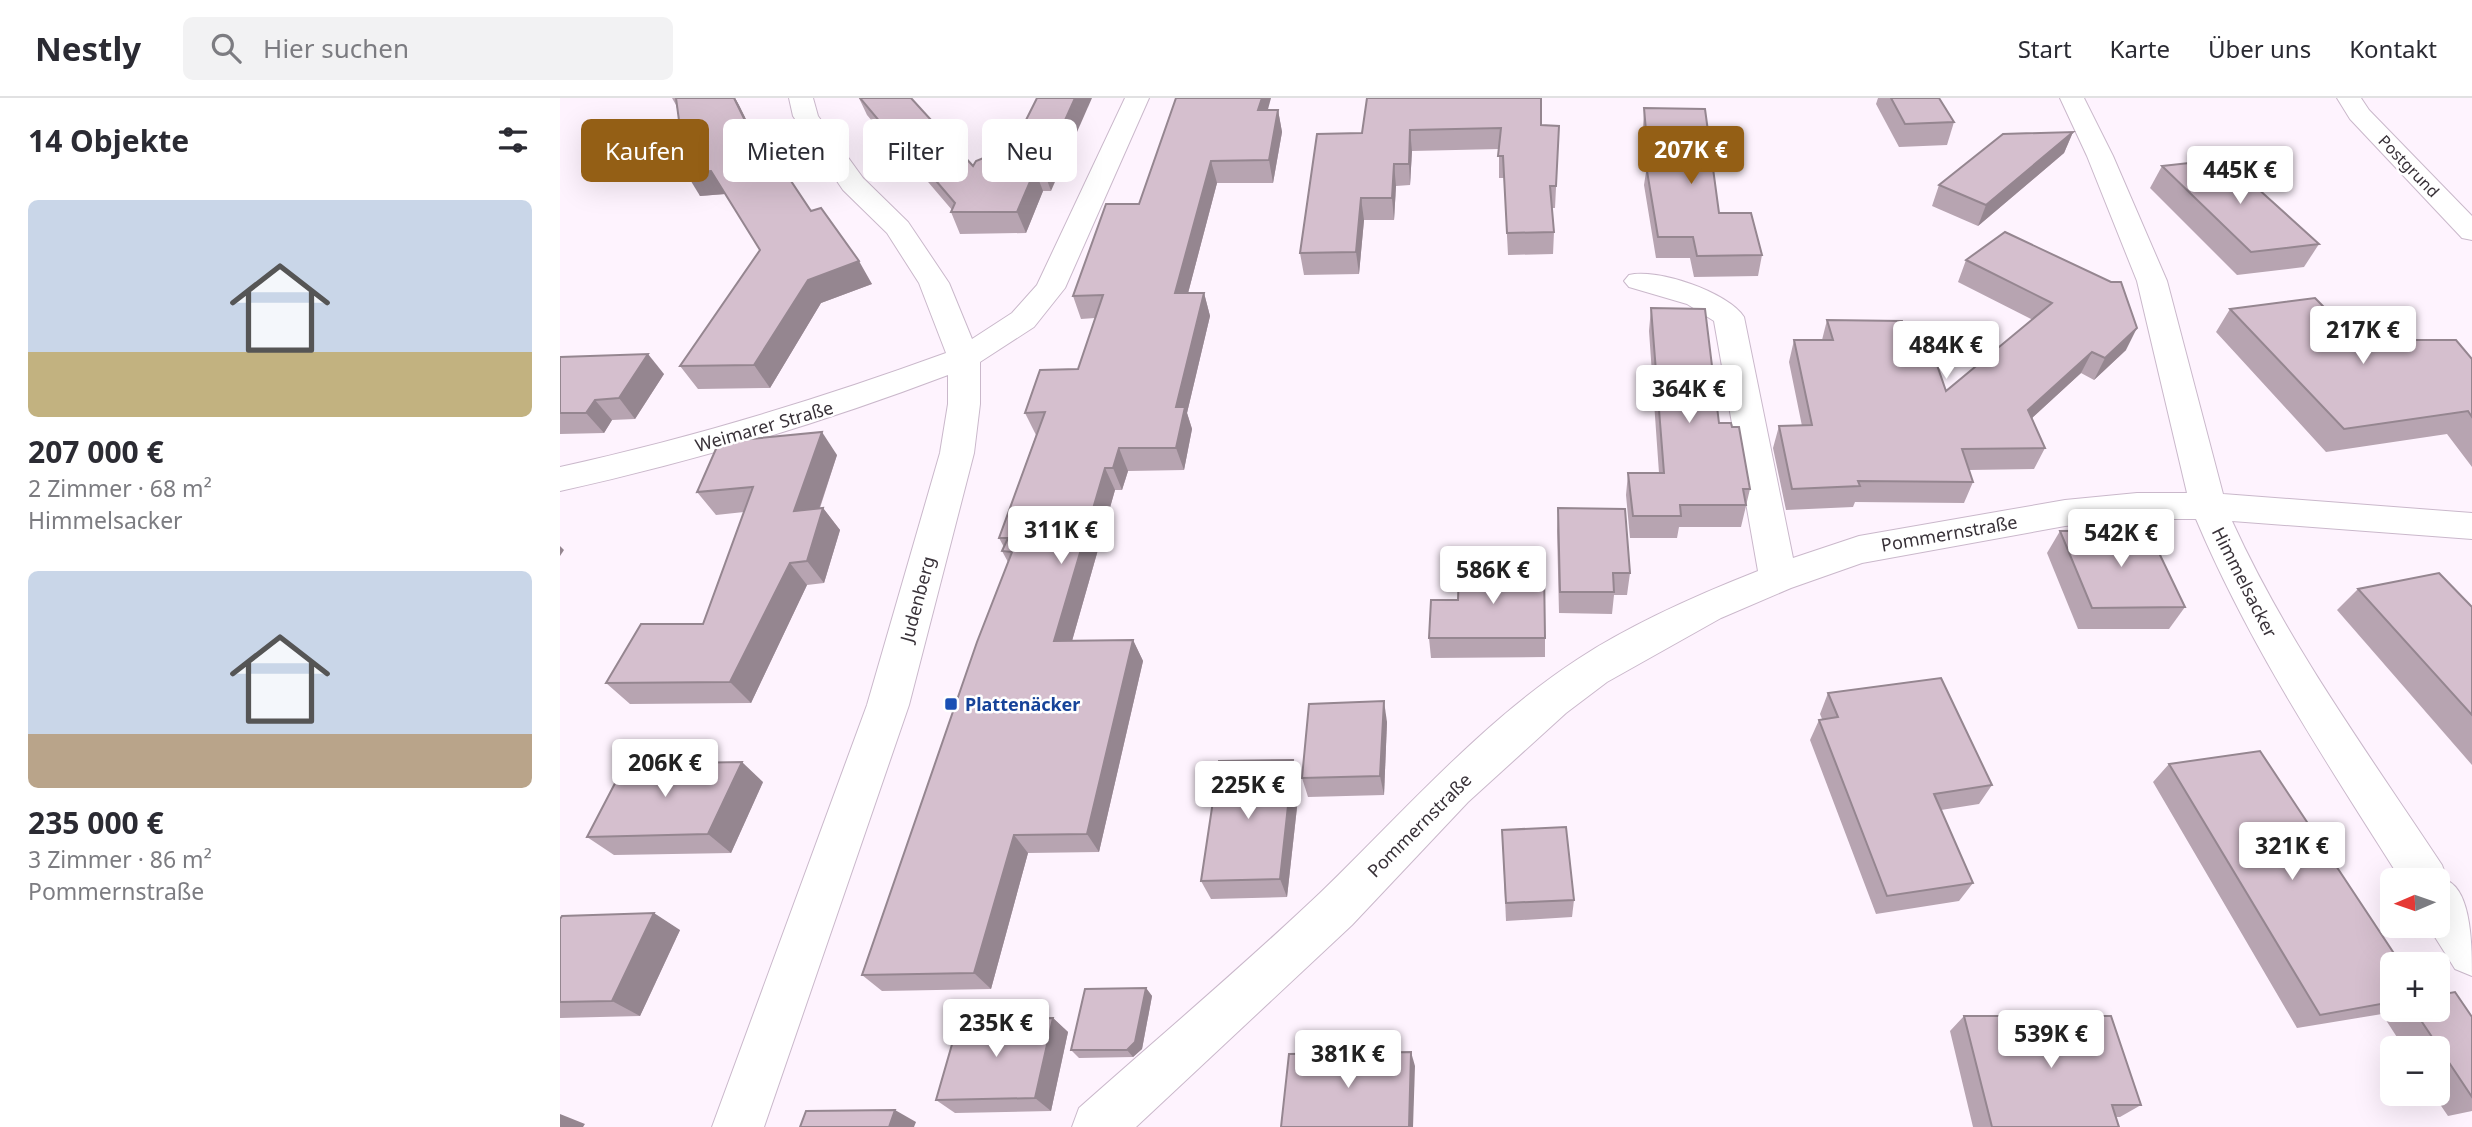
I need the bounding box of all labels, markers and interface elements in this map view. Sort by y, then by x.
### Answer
search box [183,17,673,80]
text: Nestly [35,26,141,71]
icon: search [207,29,245,67]
text: Hier suchen [263,30,409,66]
text: Start [2018,32,2072,65]
text: Karte [2110,32,2170,65]
text: Über uns [2208,32,2311,65]
text: Kontakt [2349,32,2437,65]
chip: Kaufen [581,119,709,182]
chip: Mieten [723,119,849,182]
chip: Filter [863,119,968,182]
chip: Neu [982,119,1077,182]
text: 14 Objekte [28,120,189,161]
icon: filters [494,121,532,159]
pin: 207K € [1634,126,1748,186]
street label: Postgrund [2374,130,2444,202]
text: 207K € [1654,133,1728,165]
pin: 445K € [2183,146,2297,206]
text: 445K € [2203,153,2277,185]
icon: home [217,245,343,371]
pin: 217K € [2306,306,2420,366]
text: 217K € [2326,313,2400,345]
pin: 484K € [1889,322,2003,381]
text: 484K € [1909,328,1983,360]
pin: 364K € [1632,366,1746,425]
text: 364K € [1652,372,1726,404]
street label: Weimarer Straße [692,395,836,457]
text: 207 000 € [28,431,164,472]
text: 2 Zimmer · 68 m² [28,472,212,504]
text: Himmelsacker [28,504,183,536]
pin: 311K € [1004,506,1118,566]
street label: Pommernstraße [1879,509,2019,557]
pin: 542K € [2064,510,2178,569]
text: 311K € [1024,513,1098,545]
text: 542K € [2084,516,2158,548]
street label: Himmelsacker [2207,523,2283,642]
pin: 586K € [1436,546,1550,606]
street label: Judenberg [894,553,940,647]
text: 586K € [1456,553,1530,585]
icon: home [217,616,343,742]
place label: Plattenäcker [965,692,1080,716]
marker: Plattenäcker [943,696,959,712]
pin: 206K € [608,740,722,799]
text: 206K € [628,746,702,778]
pin: 225K € [1191,762,1305,821]
text: 225K € [1211,768,1285,800]
street label: Pommernstraße [1362,768,1476,882]
text: 235 000 € [28,802,164,843]
pin: 321K € [2235,822,2349,882]
text: 321K € [2255,829,2329,861]
text: 3 Zimmer · 86 m² [28,843,212,875]
north arrow [2380,868,2450,938]
map controls [2380,868,2450,1106]
text: Pommernstraße [28,875,204,907]
button: + [2380,952,2450,1022]
pin: 235K € [939,1000,1053,1059]
text: 235K € [959,1006,1033,1038]
pin: 539K € [1994,1010,2108,1070]
text: 539K € [2014,1017,2088,1049]
pin: 381K € [1291,1030,1405,1090]
button: − [2380,1036,2450,1106]
text: 381K € [1311,1037,1385,1069]

